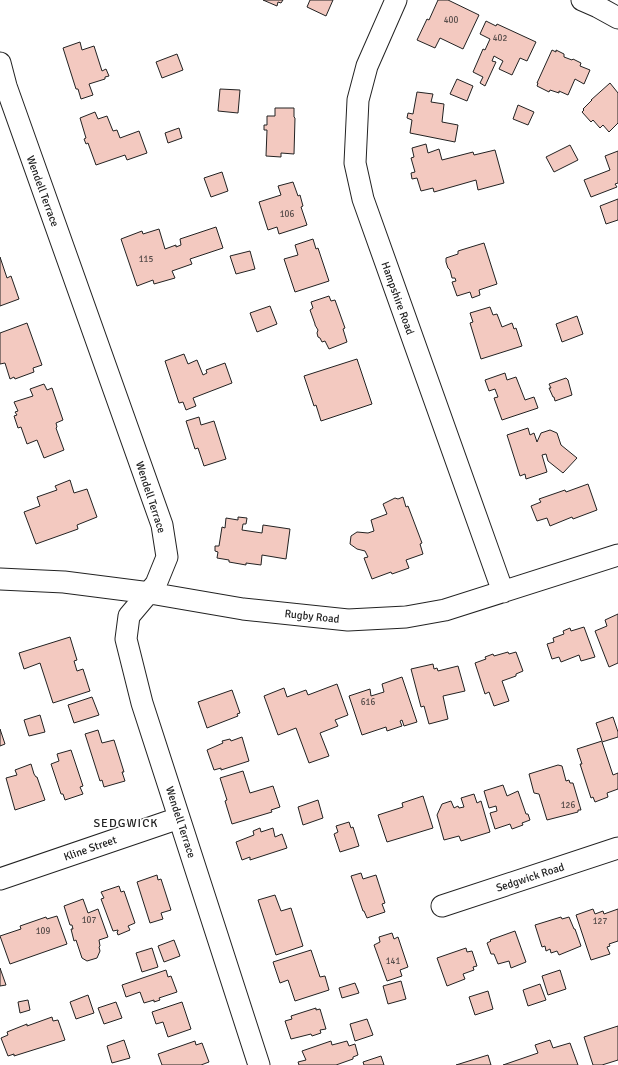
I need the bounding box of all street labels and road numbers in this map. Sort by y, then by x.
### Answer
street label: Wendell Terrace [24,154,61,228]
street label: Hampshire Road [378,260,417,337]
street label: Wendell Terrace [133,460,168,535]
street label: Rugby Road [284,607,340,626]
street label: Wendell Terrace [163,785,198,860]
street label: Kline Street [62,833,119,864]
street label: Sedgwick Road [494,860,566,895]

